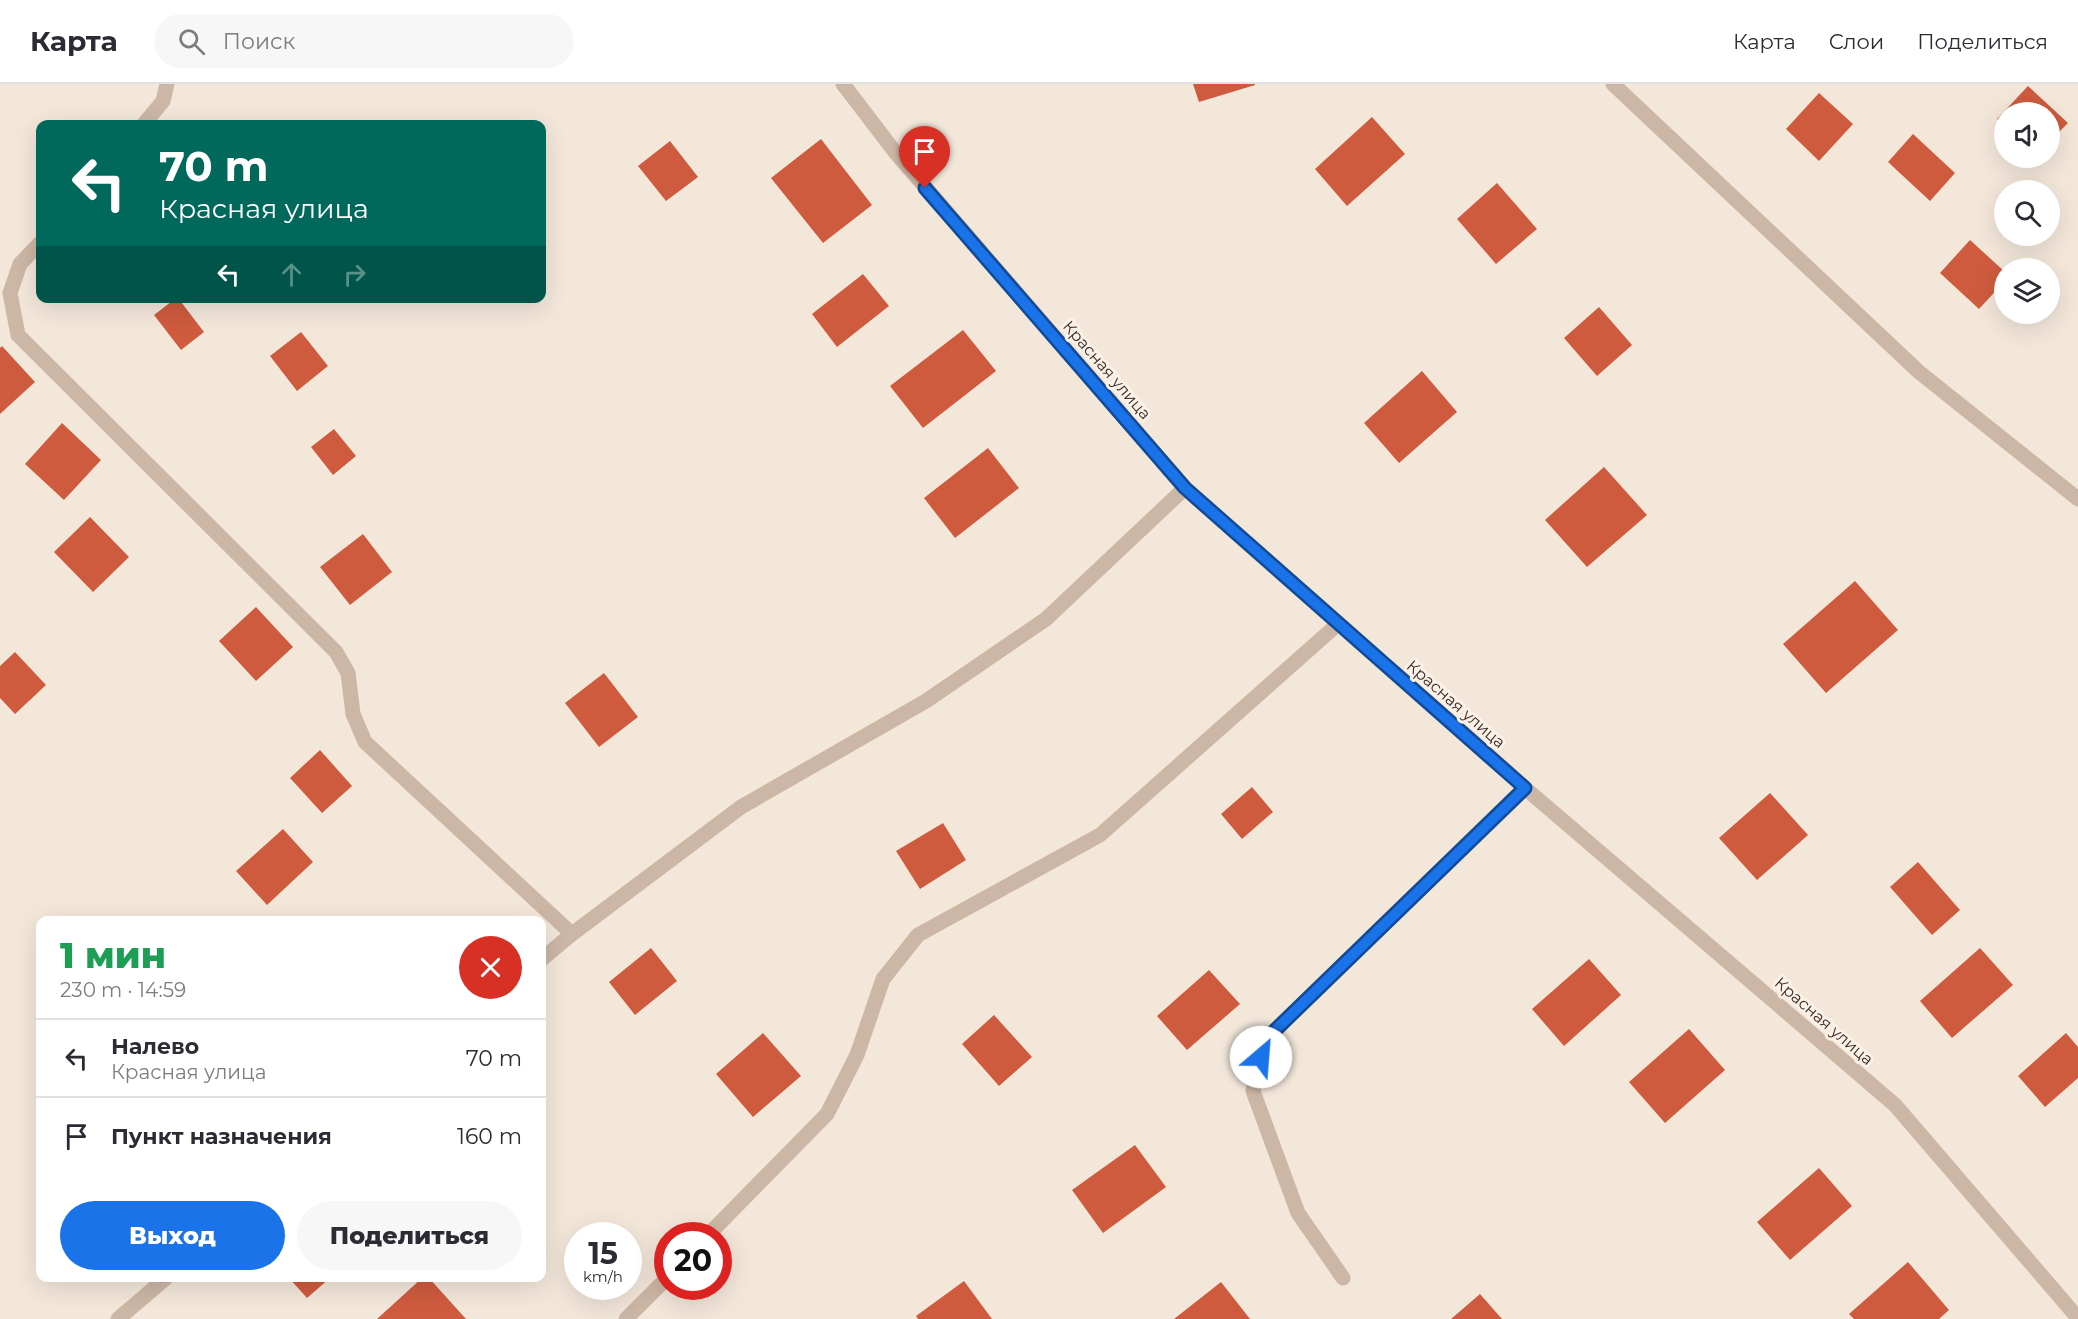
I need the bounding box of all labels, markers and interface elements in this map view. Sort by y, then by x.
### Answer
search box [154,14,574,68]
text: Карта [30,24,118,58]
icon: search [175,25,208,58]
text: Поиск [223,28,295,55]
text: Карта [1733,29,1796,54]
text: Слои [1829,29,1884,54]
text: Поделиться [1917,29,2048,54]
map controls [1994,102,2060,324]
button: sound [1994,102,2060,168]
pin [899,126,950,188]
icon: arrive [908,135,941,168]
text: 70 m [159,140,269,192]
icon: left [60,144,138,222]
button: search [1994,180,2060,246]
text: Красная улица [159,192,369,225]
icon: left [212,258,245,291]
icon: ahead [275,258,308,291]
icon: right [338,258,371,291]
button: layers [1994,258,2060,324]
street label: Красная улица [1059,317,1155,423]
street label: Красная улица [1403,656,1509,752]
text: 1 мин [60,933,166,977]
button: close [459,936,522,999]
street label: Красная улица [1771,973,1877,1069]
text: 230 m · 14:59 [60,978,186,1002]
position arrow [1229,1025,1293,1089]
text: Налево [111,1033,199,1060]
icon: left [60,1042,93,1075]
text: 70 m [466,1045,522,1072]
text: Красная улица [111,1060,266,1084]
icon: arrive [60,1120,93,1153]
text: Пункт назначения [111,1123,332,1150]
text: 160 m [457,1123,522,1150]
button: Выход [60,1201,285,1270]
button: Поделиться [297,1201,522,1270]
speed limit sign: 20 [654,1222,732,1300]
text: 15 [588,1235,618,1272]
text: km/h [583,1267,623,1286]

